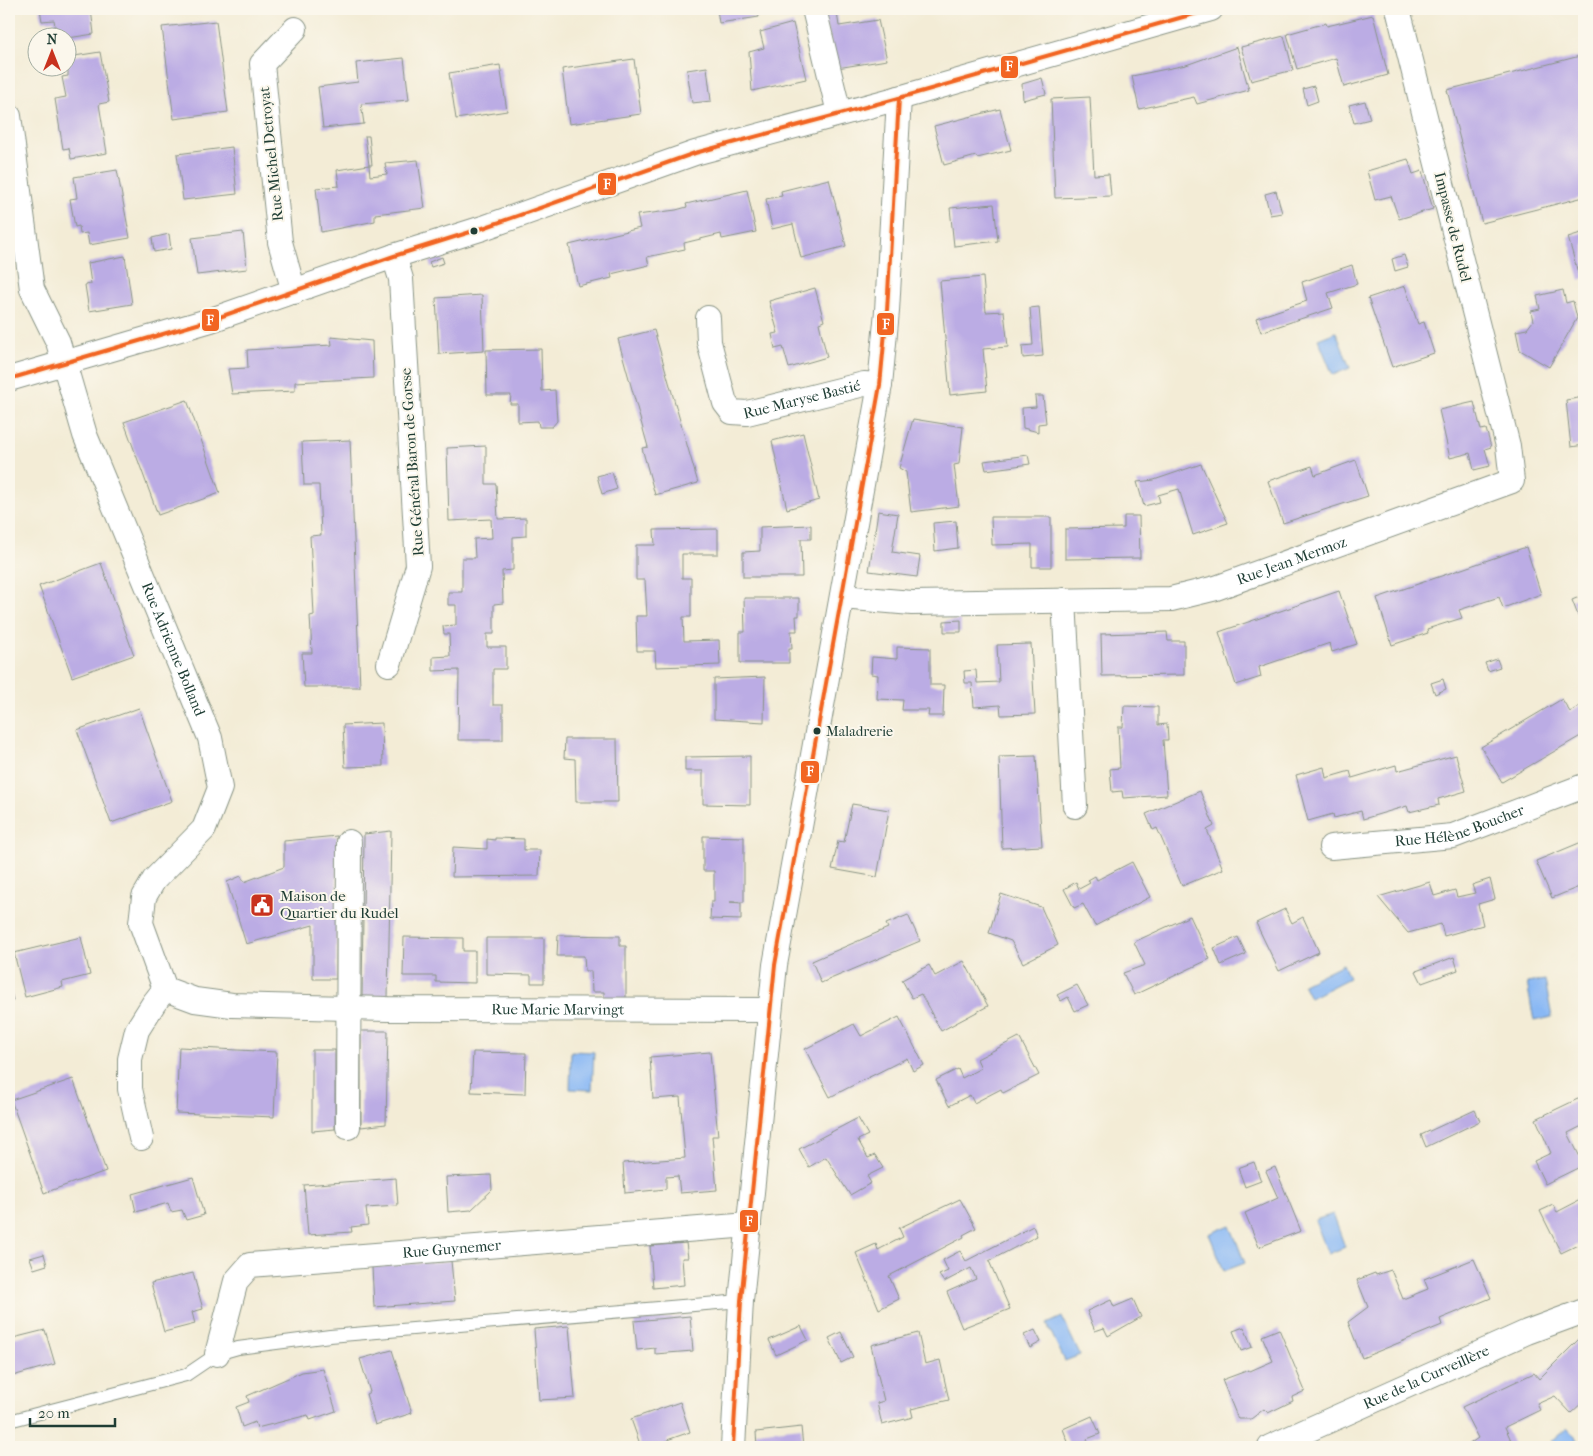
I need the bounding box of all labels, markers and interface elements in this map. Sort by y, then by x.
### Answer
north arrow [28,28,78,78]
text: N [47,31,58,48]
line badge: F [1000,55,1019,79]
text: F [1004,58,1013,75]
street label: Rue Michel Detroyat [255,85,287,222]
street label: Impasse de Rudel [1431,170,1475,284]
line badge: F [597,172,617,196]
text: F [602,176,611,193]
unlabelled marker [469,226,479,236]
line badge: F [201,308,220,332]
text: F [205,312,214,329]
line badge: F [876,312,895,336]
text: F [881,316,890,333]
street label: Rue Général Baron de Gorsse [396,367,428,557]
street label: Rue Maryse Bastié [741,376,863,423]
street label: Rue Jean Mermoz [1234,532,1349,589]
street label: Rue Adrienne Bolland [138,580,209,719]
place label: Maladrerie [826,723,893,740]
marker: Maladrerie [812,726,822,736]
line badge: F [800,760,820,784]
text: F [805,763,814,780]
street label: Rue Hélène Boucher [1394,800,1527,850]
place label: Maison de Quartier du Rudel [280,887,399,922]
public building icon: Maison de Quartier du Rudel [249,892,275,918]
street label: Rue Marie Marvingt [491,1000,625,1019]
line badge: F [739,1209,759,1233]
text: F [744,1213,753,1230]
street label: Rue Guynemer [402,1236,502,1262]
street label: Rue de la Curveillère [1360,1341,1492,1413]
scale bar [30,1396,115,1428]
text: 20 m [38,1404,70,1422]

